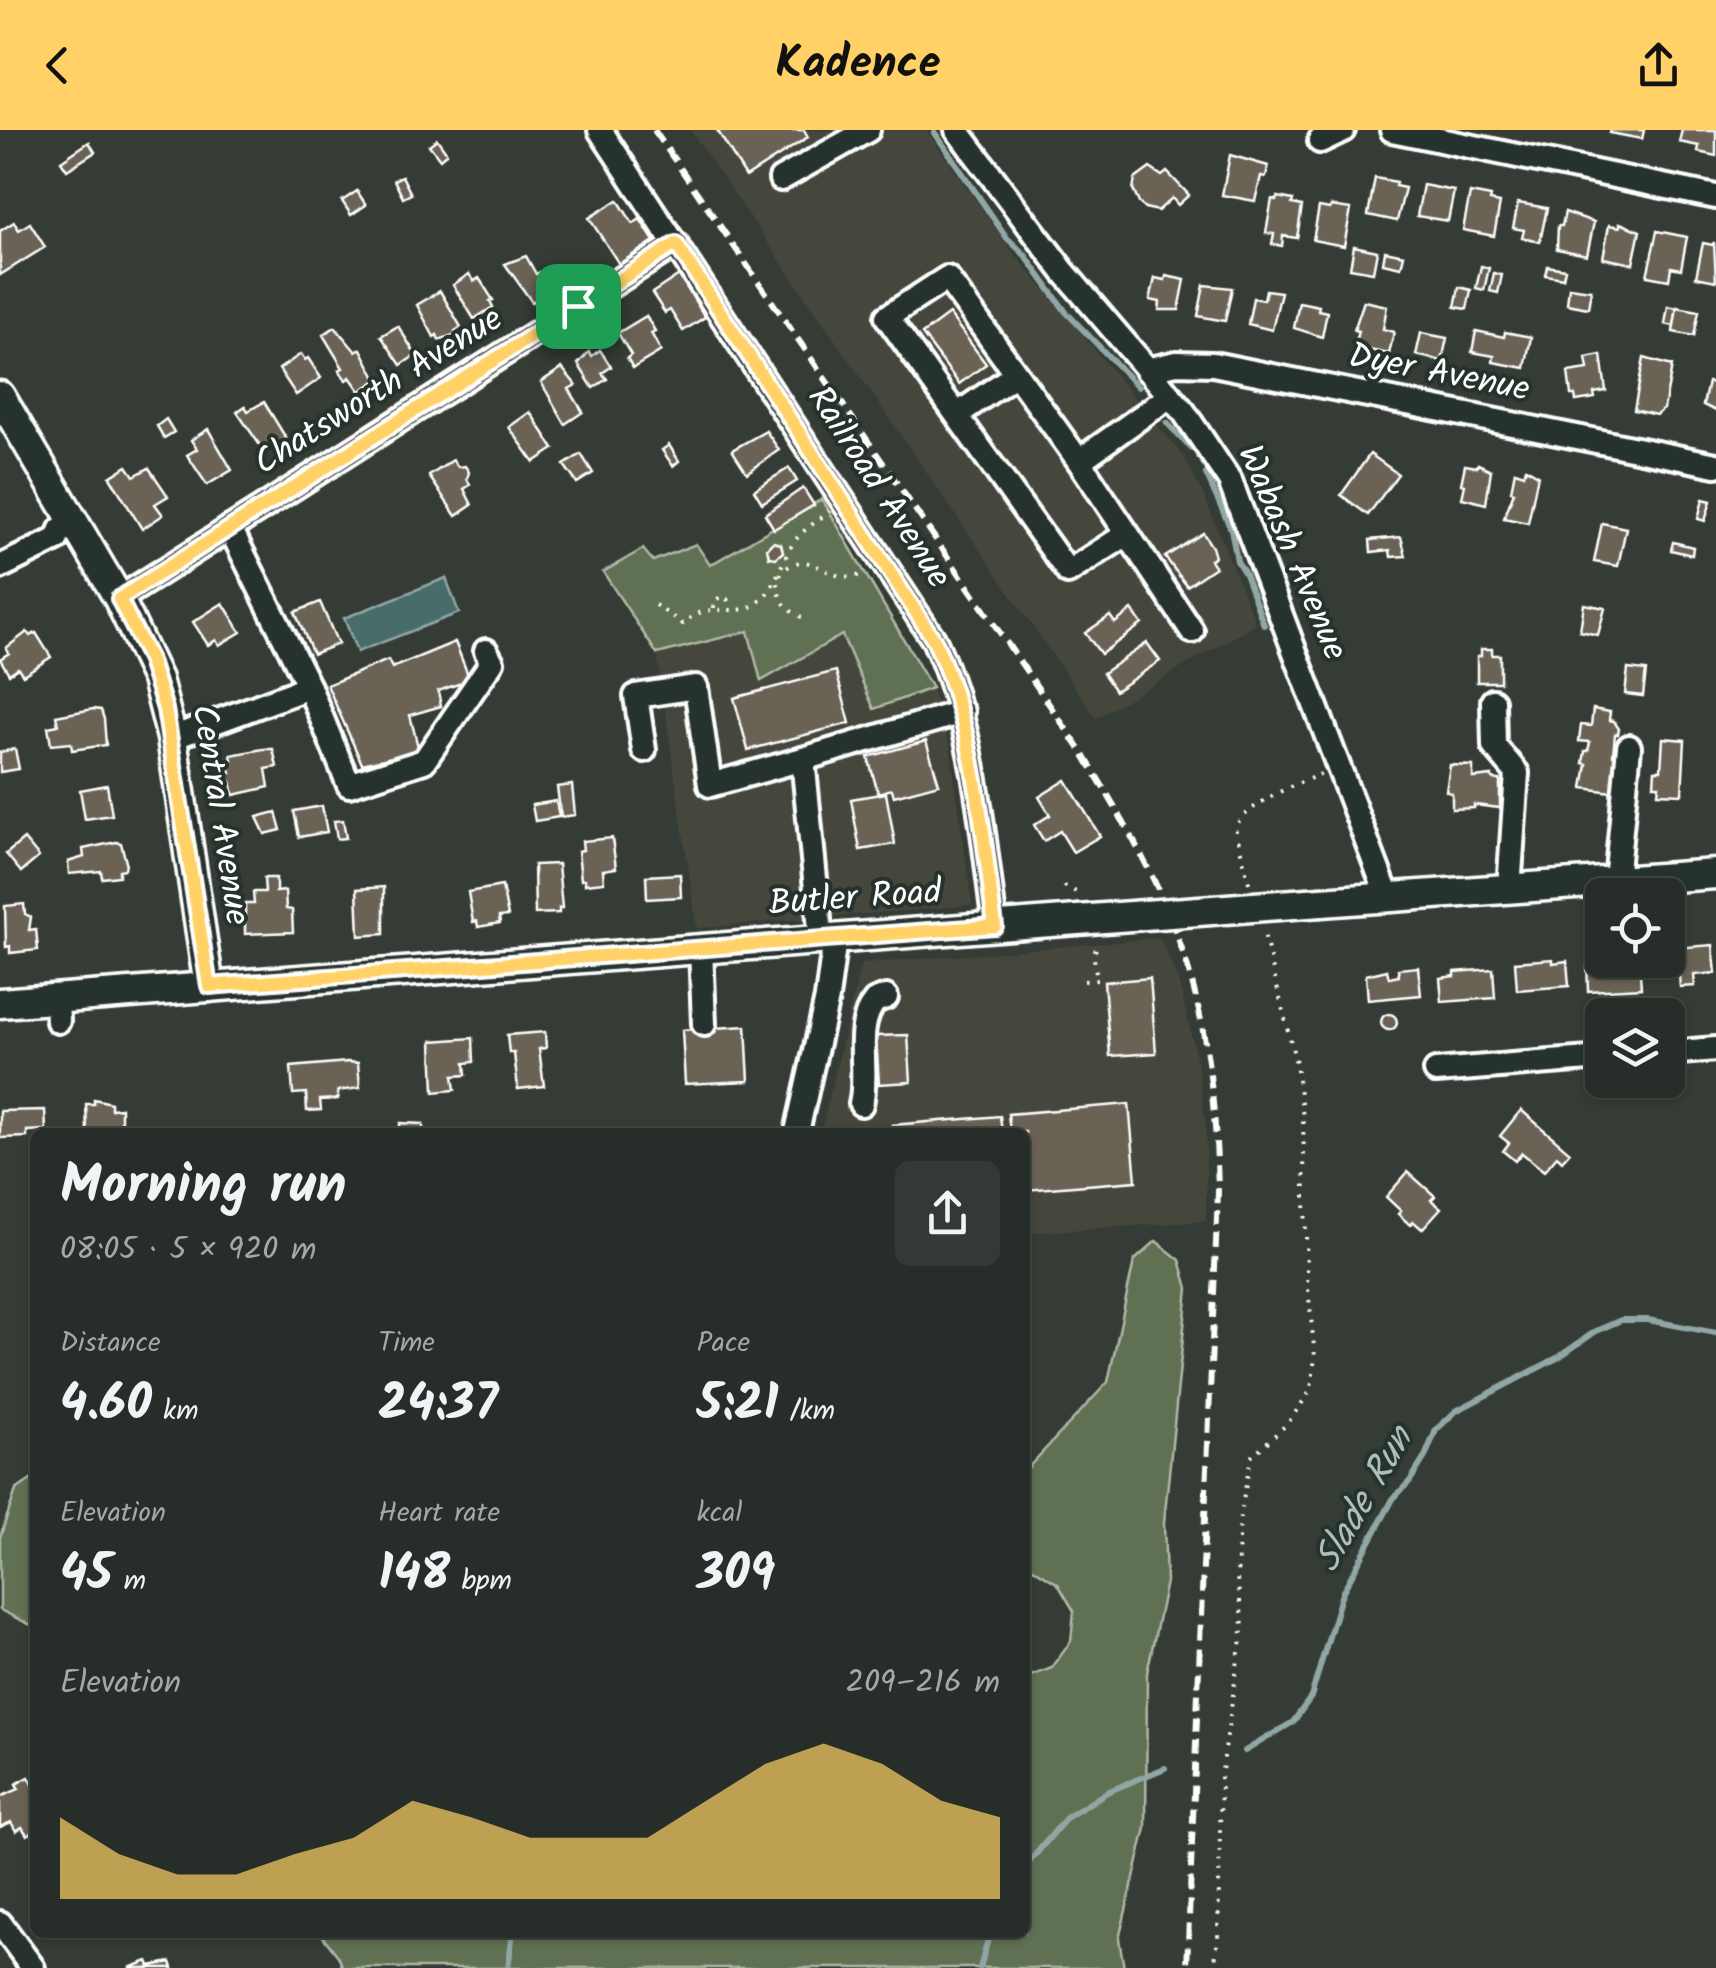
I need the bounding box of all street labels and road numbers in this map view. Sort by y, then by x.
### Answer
street label: Chatsworth Avenue [243,293,515,491]
street label: Dyer Avenue [1344,329,1535,419]
street label: Railroad Avenue [791,375,965,601]
street label: Wabash Avenue [1220,437,1362,670]
street label: Central Avenue [174,701,264,930]
street label: Butler Road [767,865,945,933]

